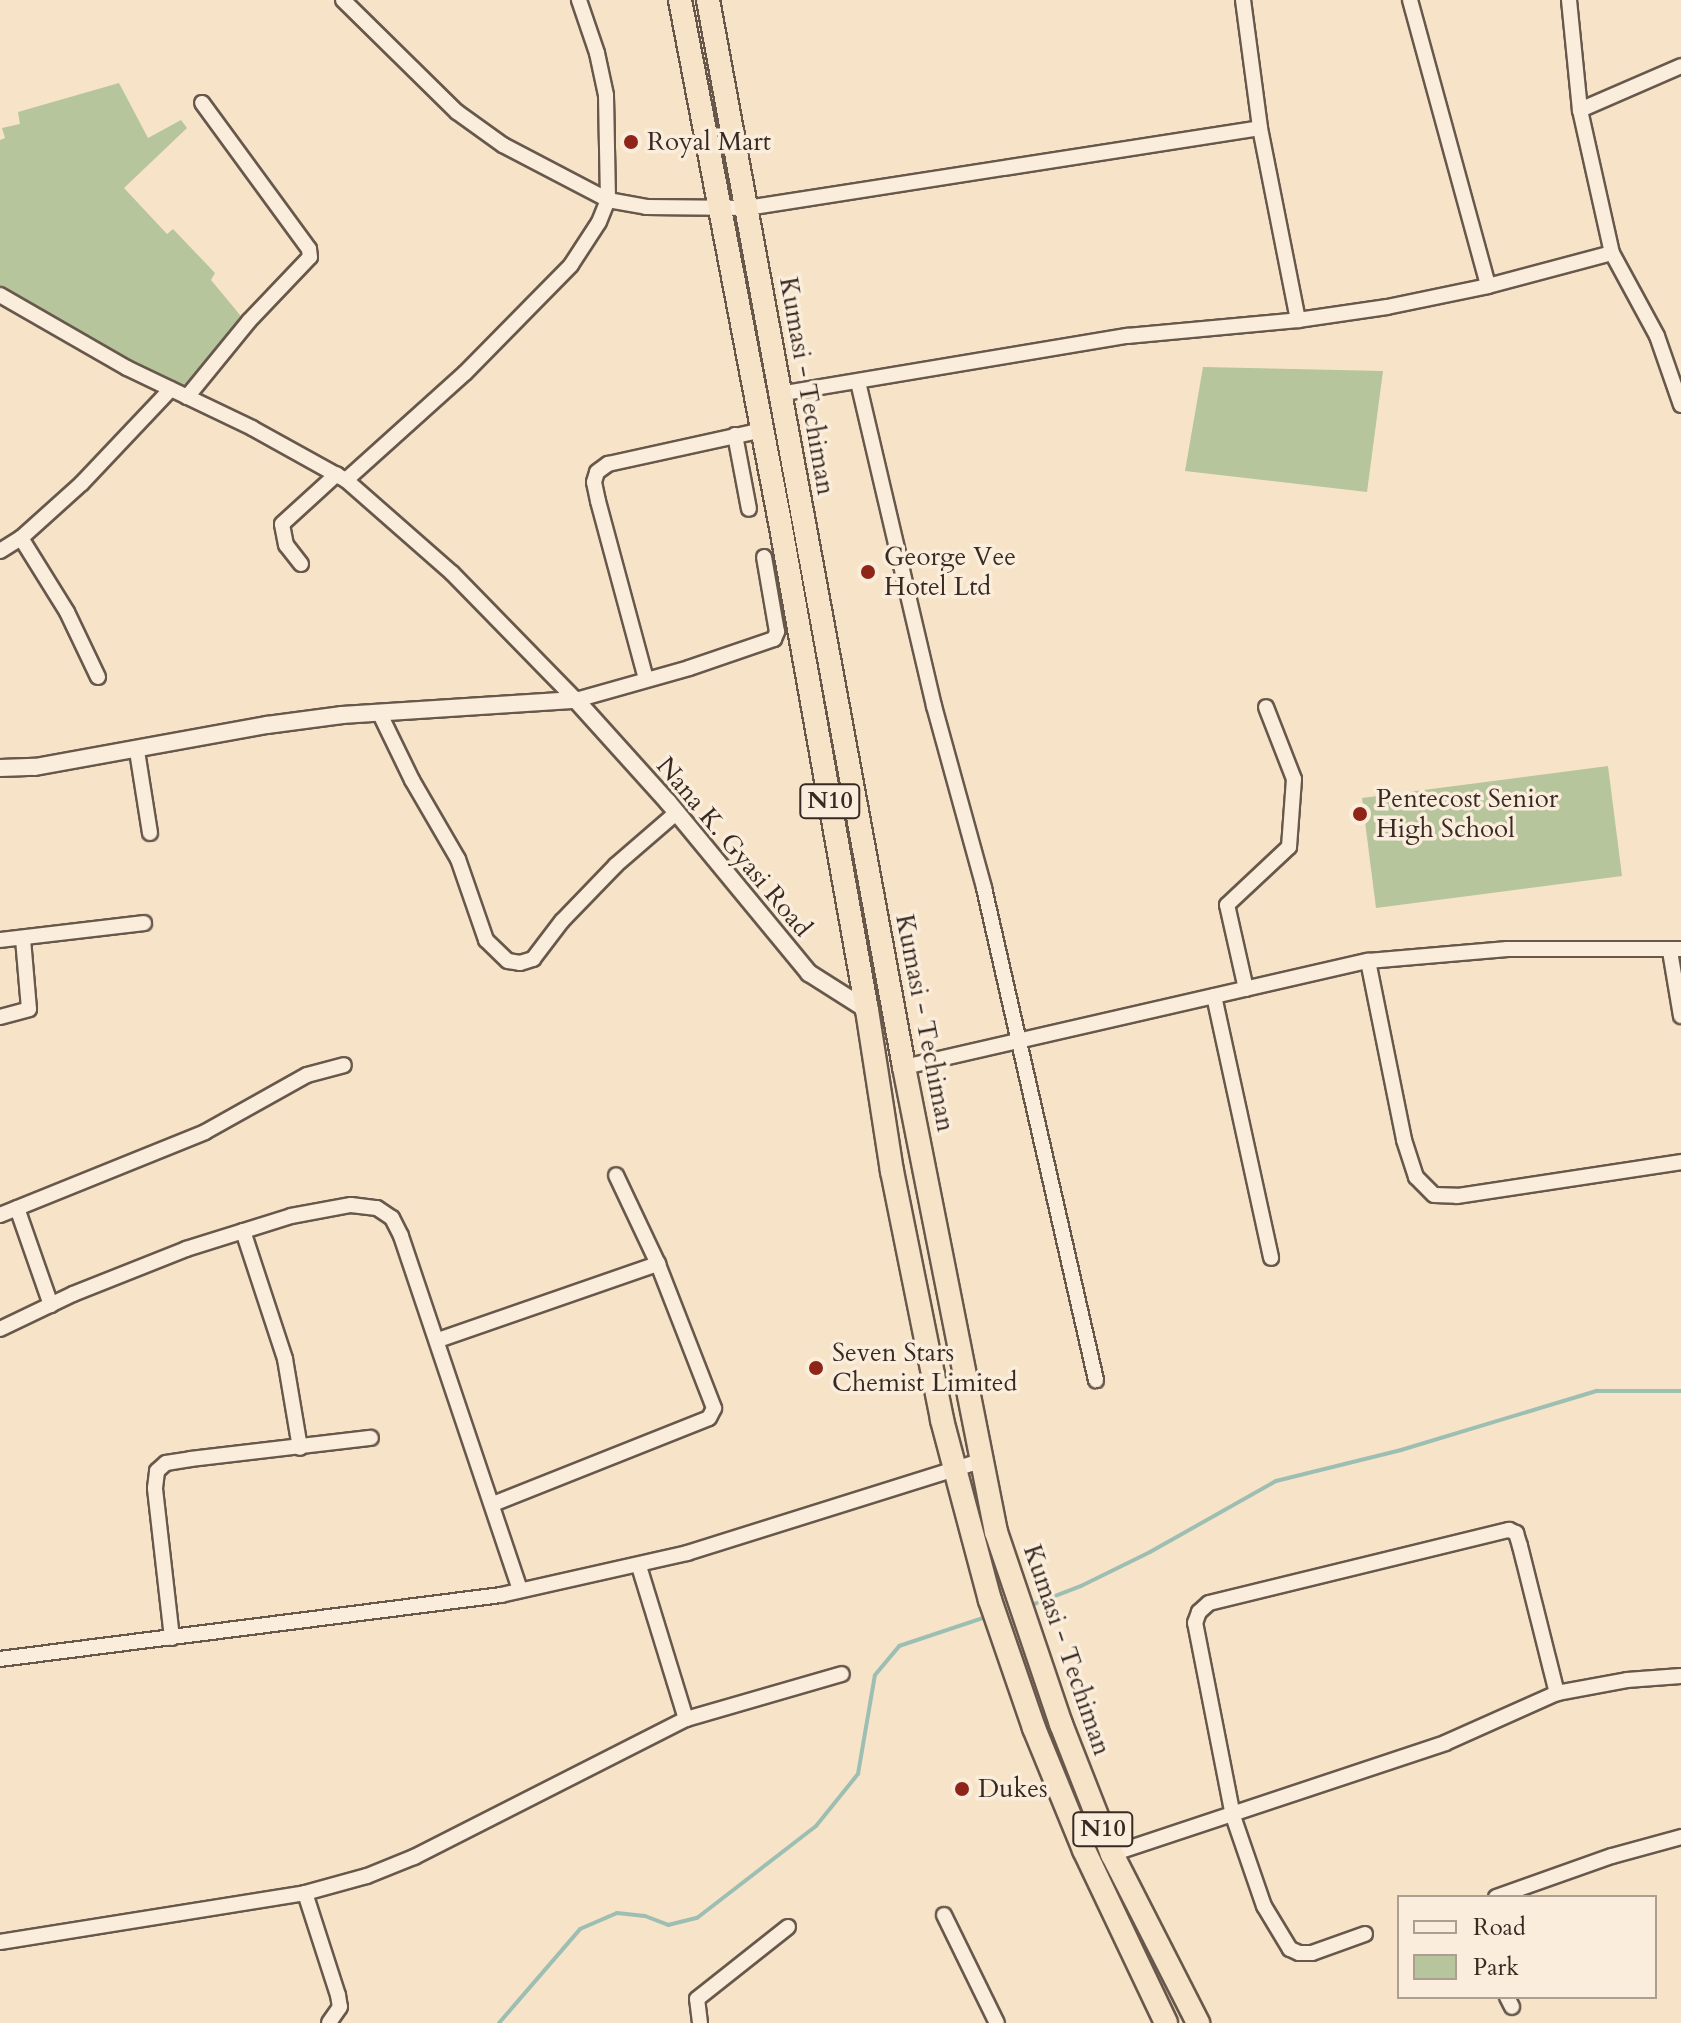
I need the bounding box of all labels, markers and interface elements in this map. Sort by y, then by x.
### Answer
place label: Royal Mart [647,126,771,158]
marker: Royal Mart [622,133,640,151]
street label: Kumasi - Techiman [772,275,842,497]
place label: George Vee Hotel Ltd [884,541,1016,602]
marker: George Vee Hotel Ltd [859,563,877,581]
street label: Nana K. Gyasi Road [650,751,818,943]
road number: N10 [798,781,862,821]
place label: Pentecost Senior High School [1376,783,1558,844]
marker: Pentecost Senior High School [1351,805,1369,823]
street label: Kumasi - Techiman [889,912,961,1134]
place label: Seven Stars Chemist Limited [832,1337,1017,1398]
marker: Seven Stars Chemist Limited [807,1359,825,1377]
street label: Kumasi - Techiman [1016,1541,1118,1759]
place label: Dukes [978,1773,1048,1805]
marker: Dukes [953,1780,971,1798]
road number: N10 [1071,1809,1135,1849]
legend [1397,1895,1657,1999]
text: Road [1473,1911,1526,1944]
text: Park [1473,1951,1519,1984]

